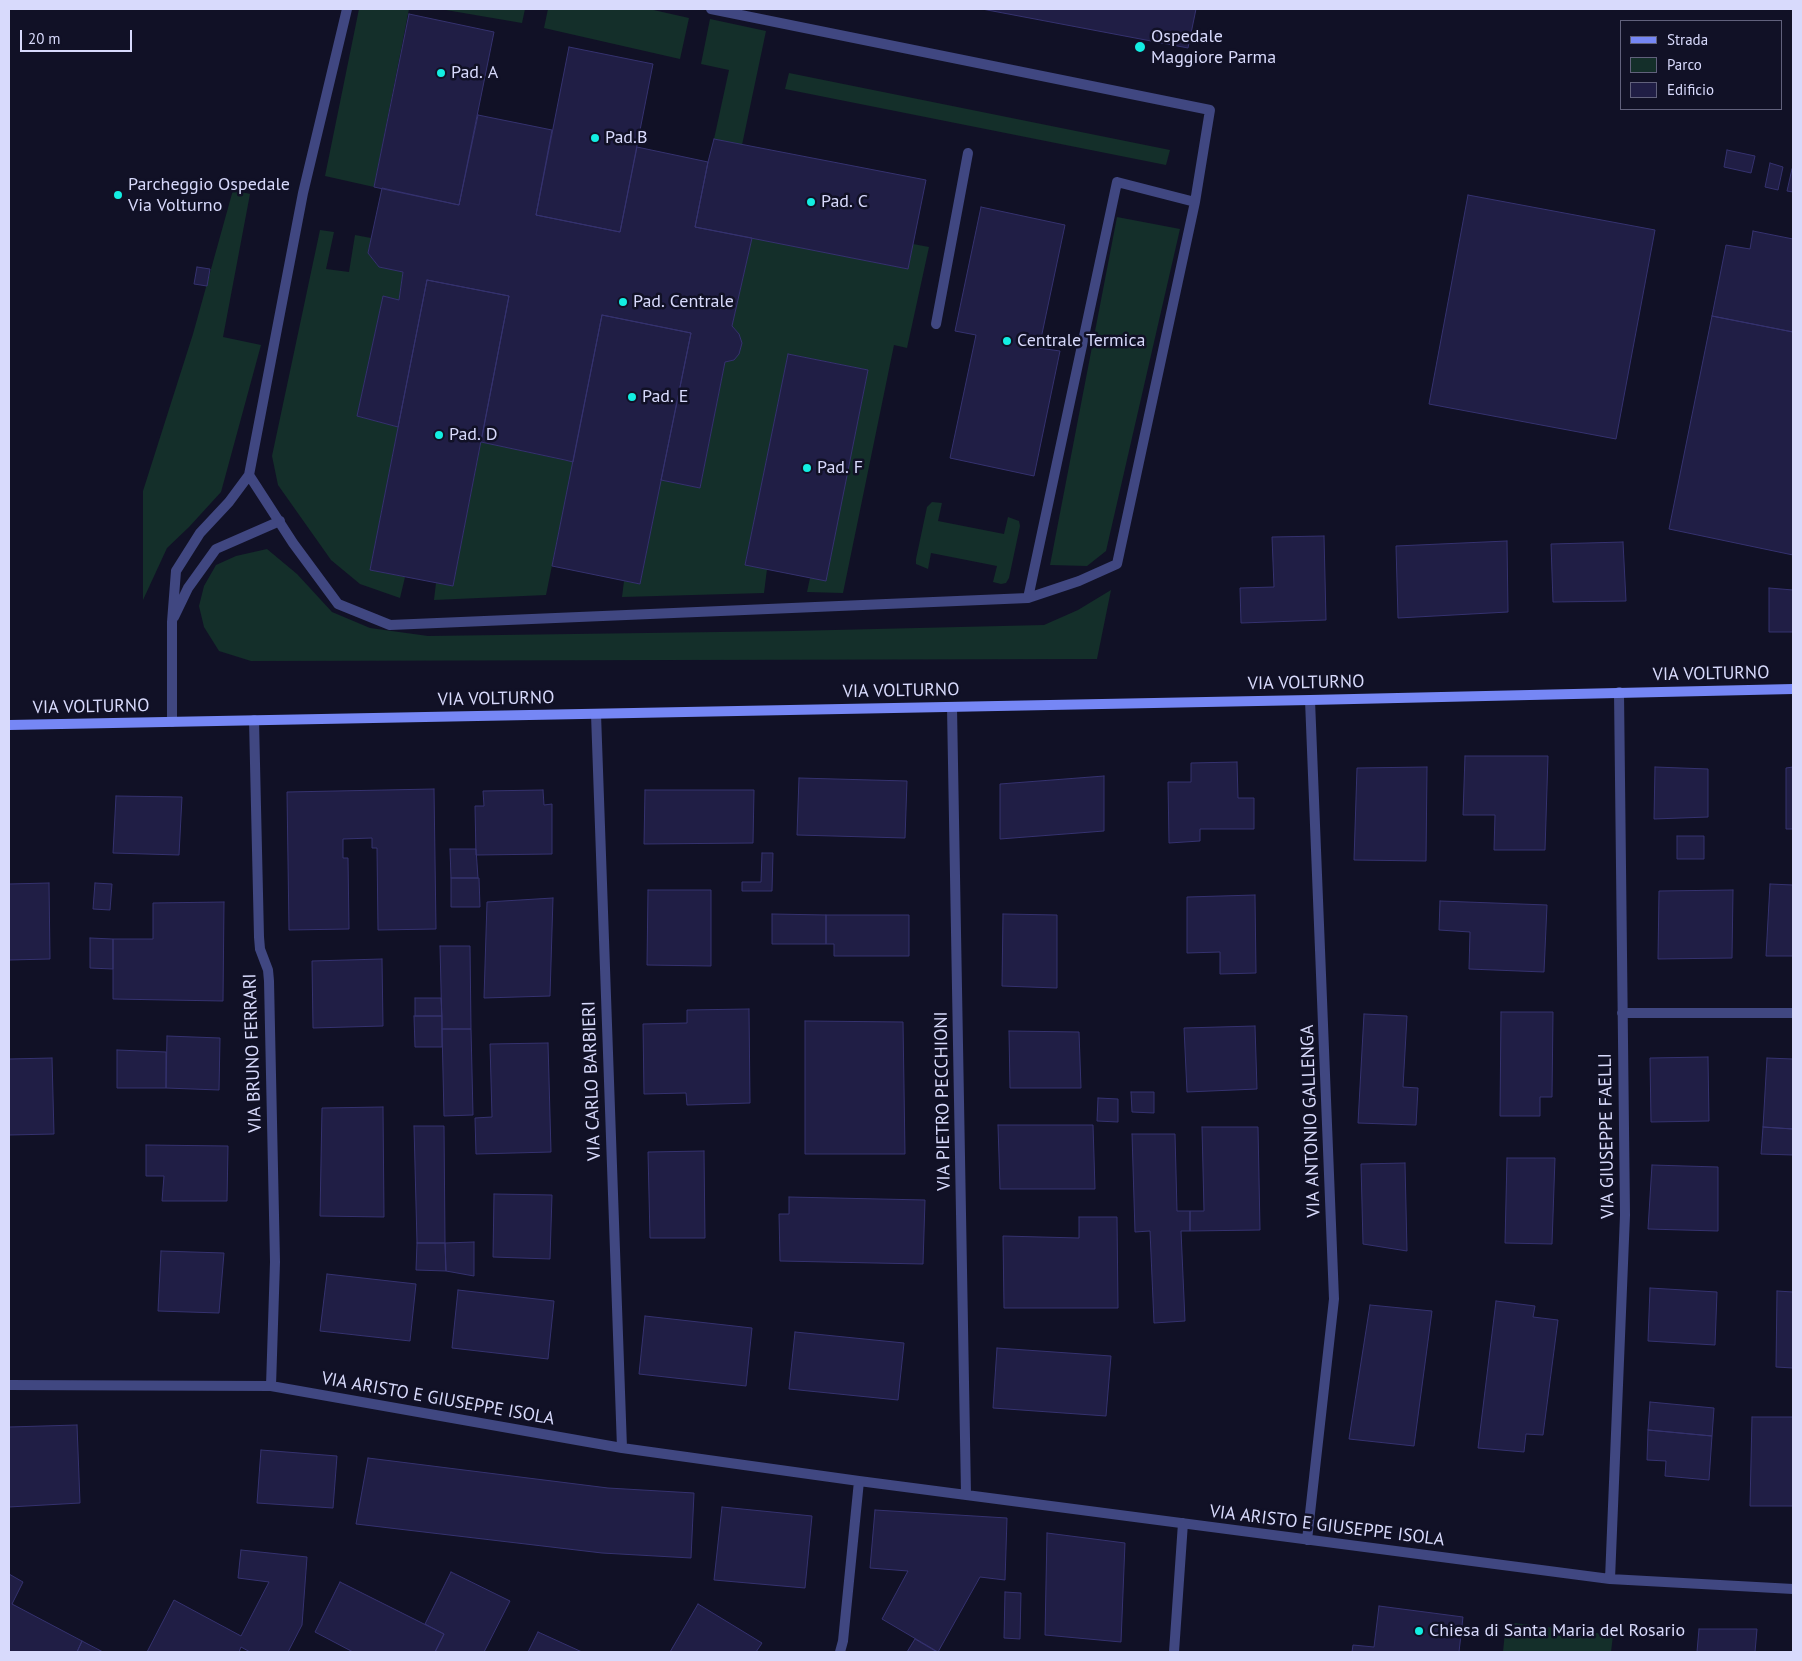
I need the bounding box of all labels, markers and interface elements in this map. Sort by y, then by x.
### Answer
scale bar [22,20,135,52]
legend [1620,20,1782,110]
place label: Ospedale Maggiore Parma [1151,26,1276,68]
text: 20 m [28,29,61,48]
text: Strada [1667,30,1708,49]
marker: Ospedale Maggiore Parma [1133,40,1147,54]
text: Parco [1667,55,1702,74]
place label: Pad. A [451,62,498,84]
marker: Pad. A [435,67,447,79]
text: Edificio [1667,80,1714,99]
place label: Pad.B [605,127,647,149]
marker: Pad.B [589,132,601,144]
place label: Parcheggio Ospedale Via Volturno [128,174,290,216]
marker: Parcheggio Ospedale Via Volturno [112,189,124,201]
place label: Pad. C [821,191,868,213]
marker: Pad. C [805,196,817,208]
place label: Pad. Centrale [633,291,734,313]
marker: Pad. Centrale [617,296,629,308]
place label: Centrale Termica [1017,330,1145,352]
marker: Centrale Termica [1001,335,1013,347]
place label: Pad. E [642,386,688,408]
marker: Pad. E [626,391,638,403]
place label: Pad. D [449,424,497,446]
marker: Pad. D [433,429,445,441]
place label: Pad. F [817,457,863,479]
marker: Pad. F [801,462,813,474]
street label: VIA VOLTURNO [1652,662,1770,686]
street label: VIA VOLTURNO [1247,671,1365,695]
street label: VIA VOLTURNO [842,679,960,703]
street label: VIA VOLTURNO [437,687,555,711]
street label: VIA VOLTURNO [32,695,150,719]
street label: VIA BRUNO FERRARI [239,973,267,1133]
street label: VIA CARLO BARBIERI [578,1001,606,1161]
street label: VIA PIETRO PECCHIONI [931,1011,955,1191]
street label: VIA ANTONIO GALLENGA [1297,1024,1325,1218]
street label: VIA GIUSEPPE FAELLI [1595,1053,1619,1219]
street label: VIA ARISTO E GIUSEPPE ISOLA [320,1368,556,1430]
street label: VIA ARISTO E GIUSEPPE ISOLA [1208,1501,1446,1551]
place label: Chiesa di Santa Maria del Rosario [1429,1620,1685,1642]
marker: Chiesa di Santa Maria del Rosario [1413,1625,1425,1637]

